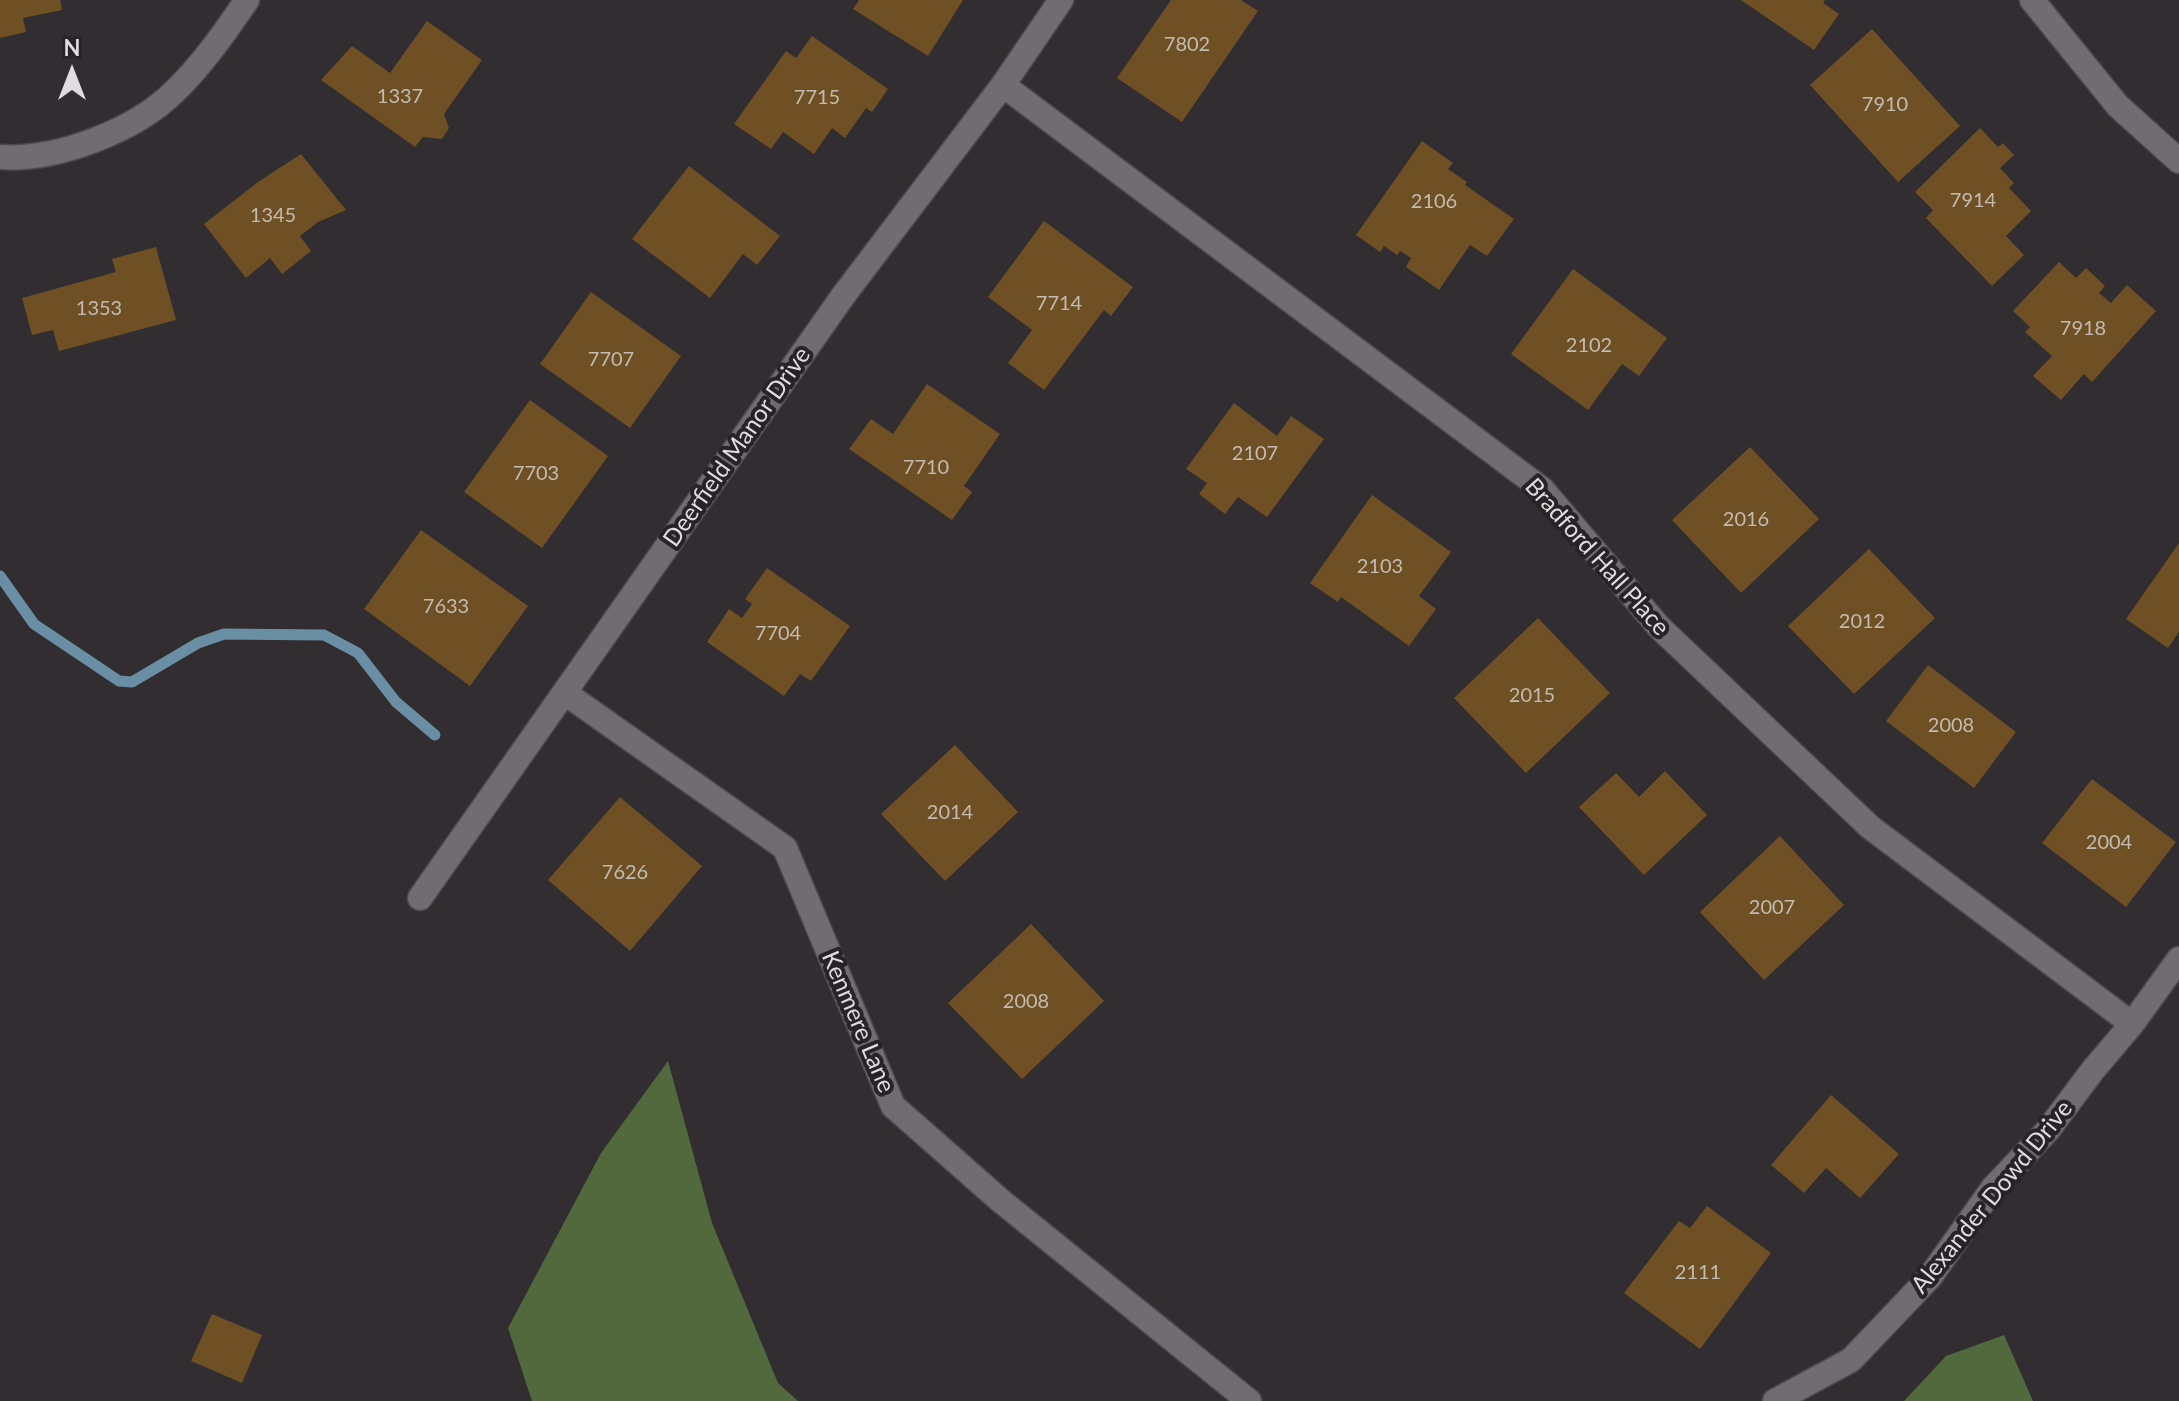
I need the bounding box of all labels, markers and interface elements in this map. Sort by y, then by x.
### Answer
north arrow [32,32,112,112]
house number: 7802 [1164,33,1210,57]
text: N [64,34,80,61]
house number: 1337 [377,85,423,109]
house number: 7715 [794,86,840,110]
house number: 7910 [1862,93,1908,117]
house number: 7914 [1950,189,1996,213]
house number: 2106 [1411,190,1457,214]
house number: 1345 [250,204,296,228]
house number: 7714 [1036,292,1082,316]
house number: 1353 [76,297,122,321]
house number: 7918 [2060,317,2106,341]
house number: 2102 [1566,334,1612,358]
street label: Deerfield Manor Drive [657,342,817,552]
house number: 7707 [588,348,634,372]
house number: 2107 [1232,442,1278,466]
house number: 7710 [903,456,949,480]
house number: 7703 [513,462,559,486]
street label: Bradford Hall Place [1519,472,1675,642]
house number: 2016 [1723,508,1769,532]
house number: 2103 [1357,555,1403,579]
house number: 7633 [423,595,469,619]
house number: 2012 [1839,610,1885,634]
house number: 7704 [755,622,801,646]
house number: 2015 [1509,684,1555,708]
house number: 2008 [1928,714,1974,738]
house number: 2014 [927,801,973,825]
house number: 2004 [2086,831,2132,855]
house number: 7626 [602,861,648,885]
house number: 2007 [1749,896,1795,920]
street label: Kenmere Lane [815,947,901,1097]
house number: 2008 [1003,990,1049,1014]
street label: Alexander Dowd Drive [1905,1095,2079,1299]
house number: 2111 [1675,1261,1721,1285]

